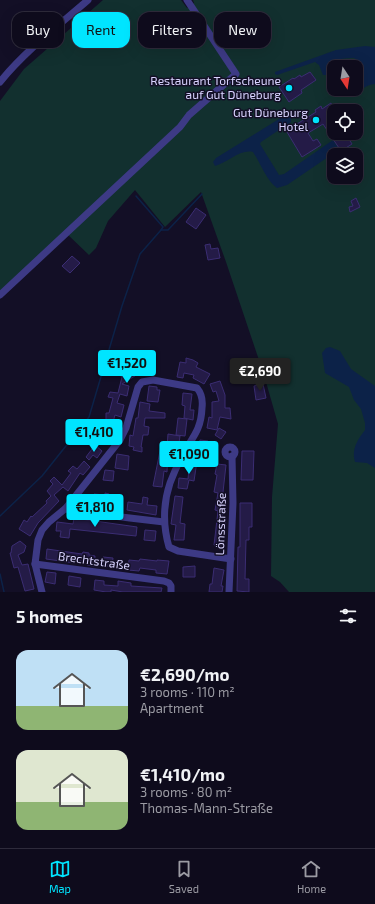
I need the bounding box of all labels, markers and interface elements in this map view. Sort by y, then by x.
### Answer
chip: Buy [12,12,64,48]
chip: Rent [72,12,130,48]
chip: Filters [138,12,206,48]
chip: New [214,12,271,48]
north arrow [327,60,363,96]
map controls [327,60,363,184]
place label: Restaurant Torfscheune auf Gut Düneburg [150,73,281,101]
marker: Restaurant Torfscheune auf Gut Düneburg [284,83,294,93]
button: locate [327,104,363,140]
place label: Gut Düneburg Hotel [233,105,308,133]
marker: Gut Düneburg Hotel [311,115,321,125]
button: layers [327,148,363,184]
pin: €1,520 [94,350,160,384]
text: €1,520 [107,355,147,371]
pin: €2,690 [227,358,293,392]
text: €2,690 [239,363,281,379]
pin: €1,410 [61,419,127,453]
text: €1,410 [74,424,114,440]
pin: €1,090 [156,441,222,475]
text: €1,090 [168,446,210,462]
street label: Lönsstraße [212,492,228,556]
pin: €1,810 [62,494,128,528]
text: €1,810 [75,499,115,515]
street label: Brechtstraße [57,548,131,572]
icon: filters [337,605,359,627]
text: 5 homes [16,606,83,626]
text: €2,690/mo [140,664,230,684]
icon: home [48,666,96,714]
text: 3 rooms · 110 m² [140,684,235,700]
text: Apartment [140,700,204,716]
text: €1,410/mo [140,764,225,784]
icon: home [48,766,96,814]
text: 3 rooms · 80 m² [140,784,232,800]
text: Thomas-Mann-Straße [140,800,273,816]
tab: Map [49,858,71,895]
tab: Saved [169,858,199,895]
tab: Home [297,858,326,895]

